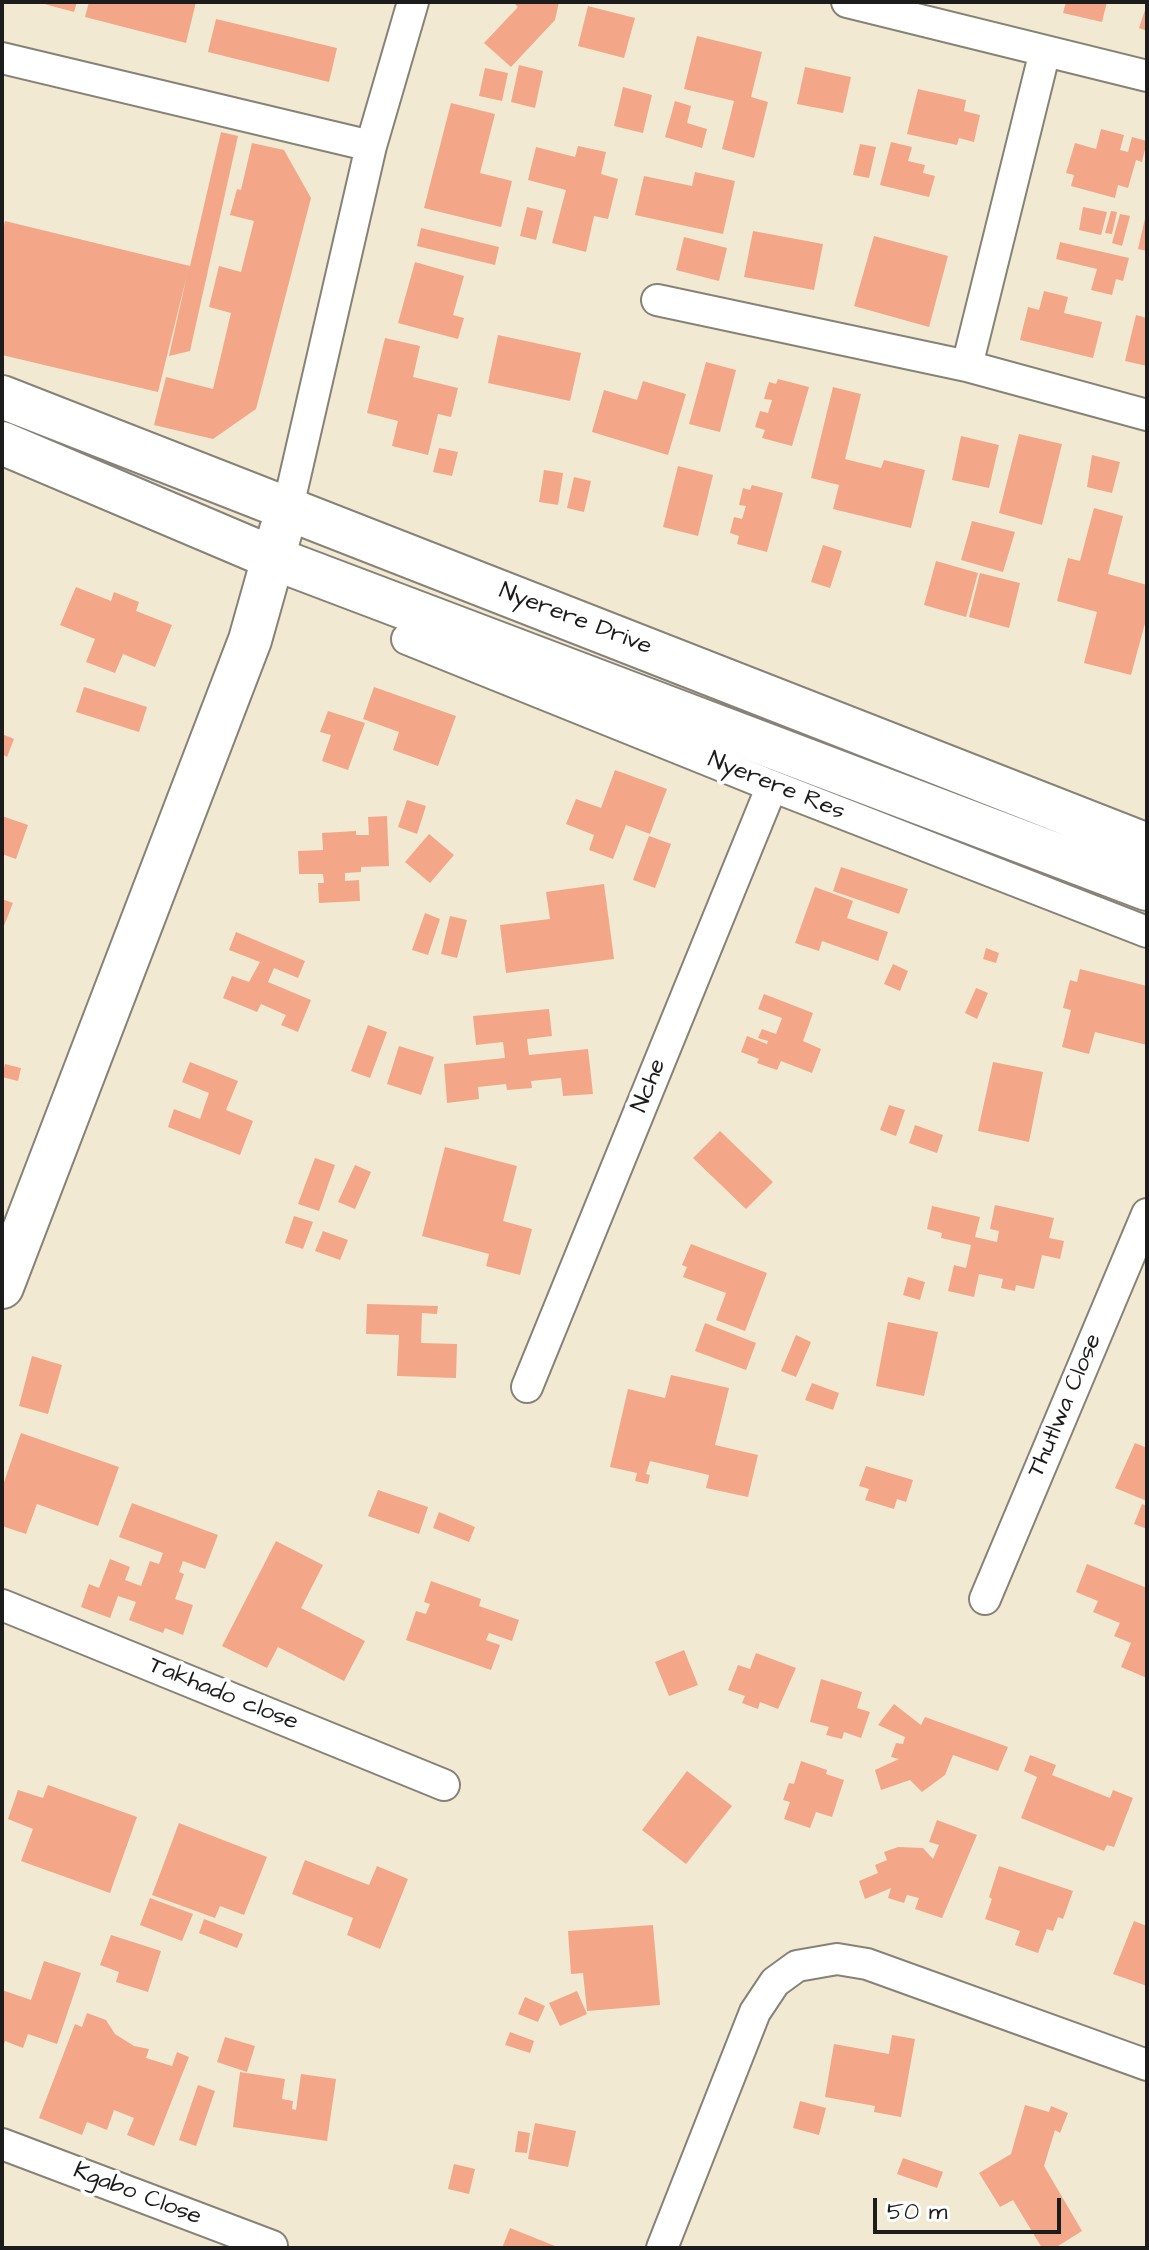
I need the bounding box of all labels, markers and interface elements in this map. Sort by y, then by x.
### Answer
street label: Nyerere Drive [495,578,655,662]
street label: Nyerere Res [703,746,849,828]
street label: Nche [626,1055,674,1117]
street label: Thutlwa Close [1023,1330,1109,1482]
street label: Takhado close [144,1652,302,1738]
street label: Kgabo Close [69,2157,205,2233]
scale bar [877,2182,1065,2232]
text: 50 m [887,2195,947,2229]

